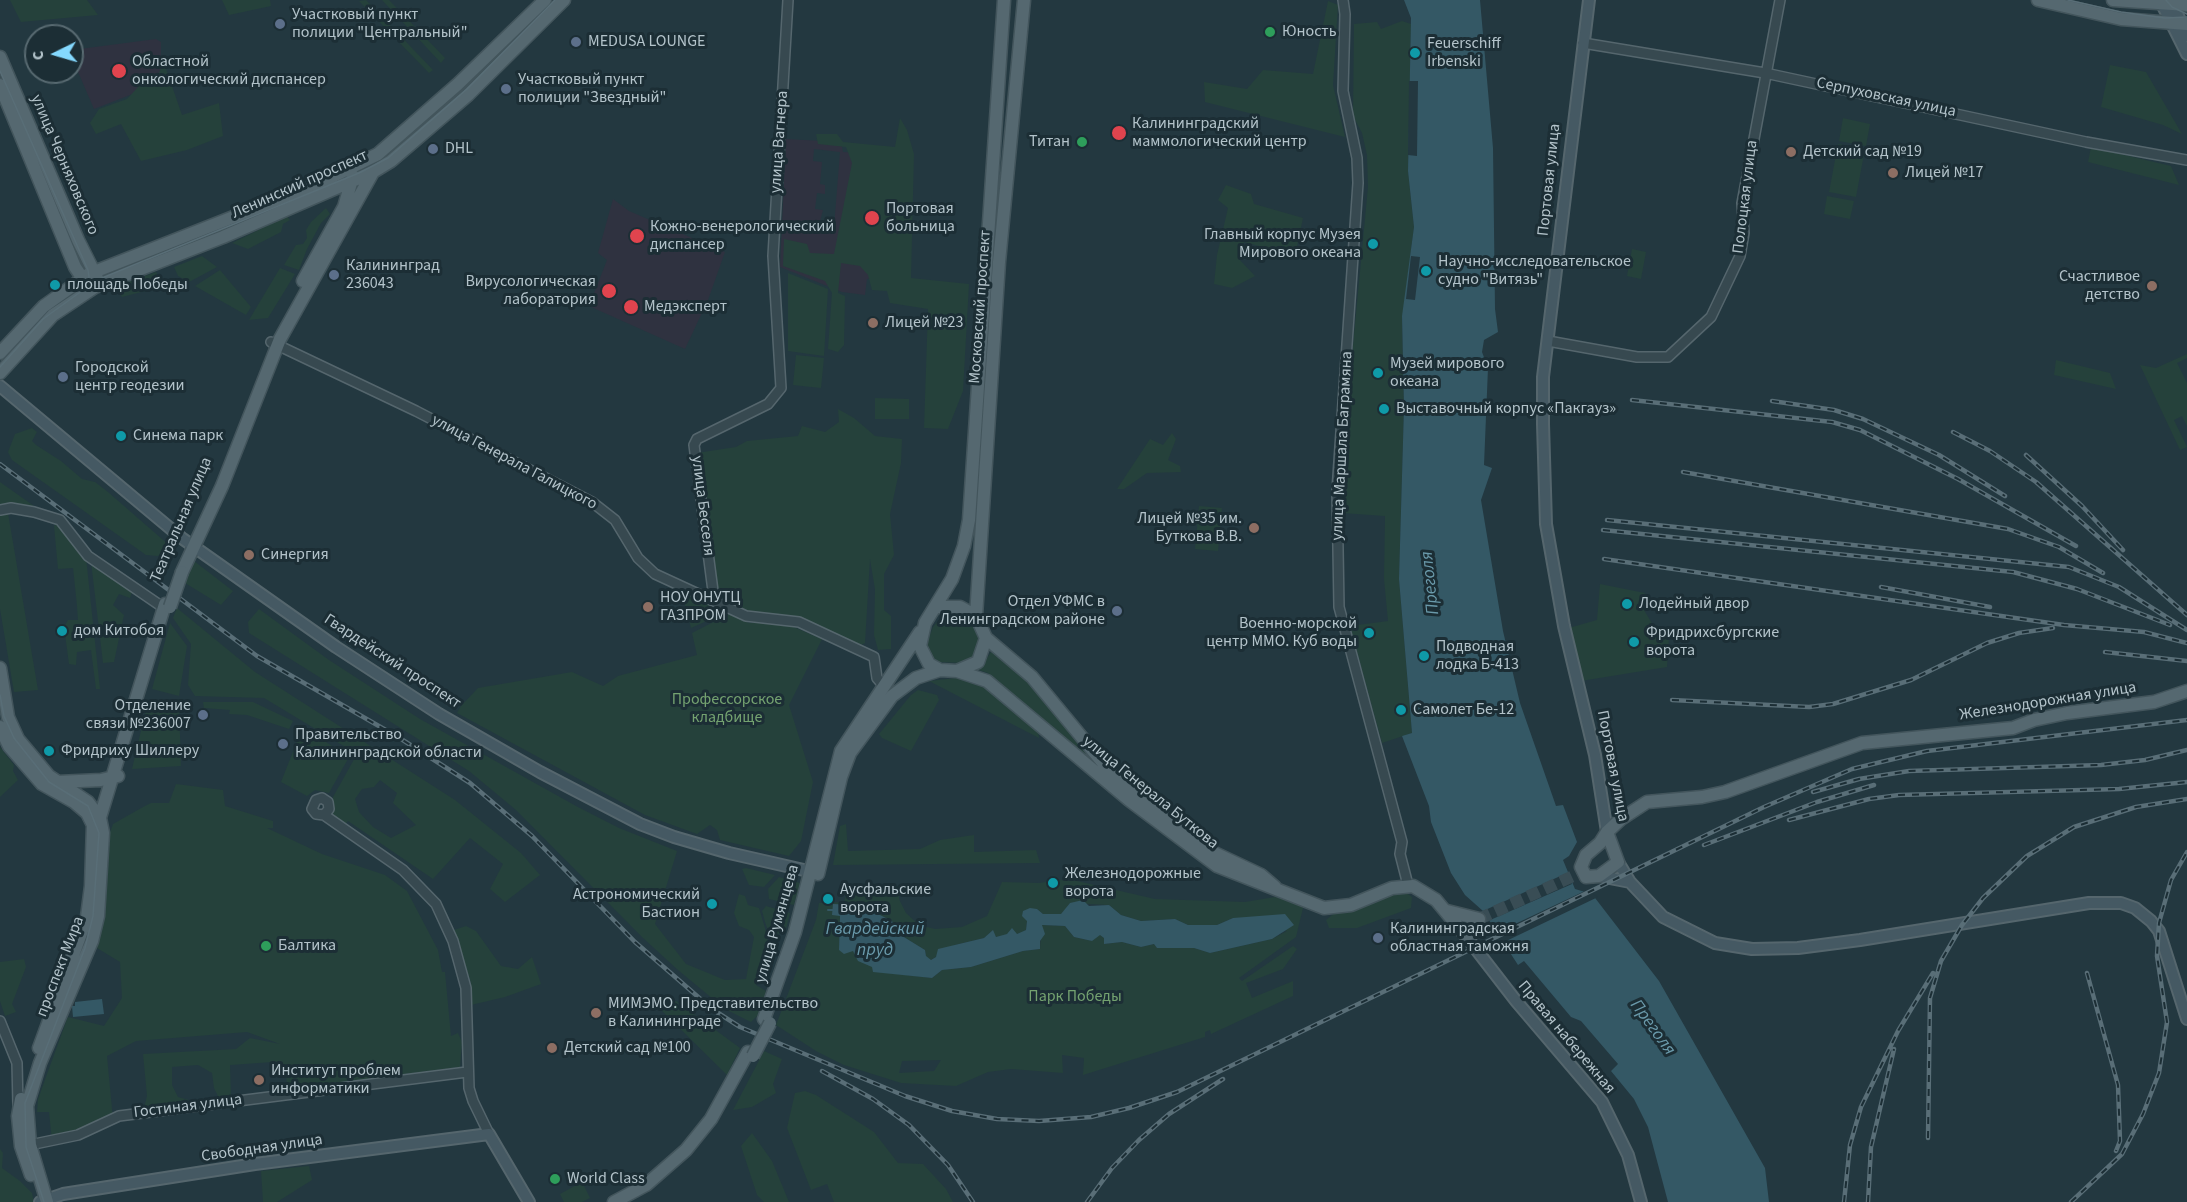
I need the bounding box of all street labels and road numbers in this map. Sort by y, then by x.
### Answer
street label: Серпуховская улица [1814,74,1958,122]
street label: улица Вагнера [767,90,793,194]
street label: улица Черняховского [26,92,102,238]
street label: Портовая улица [1535,123,1565,237]
street label: Полоцкая улица [1730,139,1762,255]
street label: Ленинский проспект [229,146,371,224]
street label: Московский проспект [966,230,996,384]
street label: улица Маршала Баграмяна [1328,351,1358,541]
street label: улица Генерала Галицкого [428,411,600,515]
street label: Театральная улица [147,455,217,585]
street label: улица Бесселя [686,455,718,557]
street label: Гвардейский проспект [320,610,464,714]
street label: Железнодорожная улица [1958,679,2138,725]
street label: Портовая улица [1592,709,1632,823]
street label: улица Генерала Буткова [1078,732,1222,854]
street label: улица Румянцева [752,863,804,985]
street label: проспект Мира [33,914,89,1020]
street label: Правая набережная [1513,978,1619,1098]
street label: Гостиная улица [133,1091,243,1123]
street label: Свободная улица [200,1131,324,1167]

